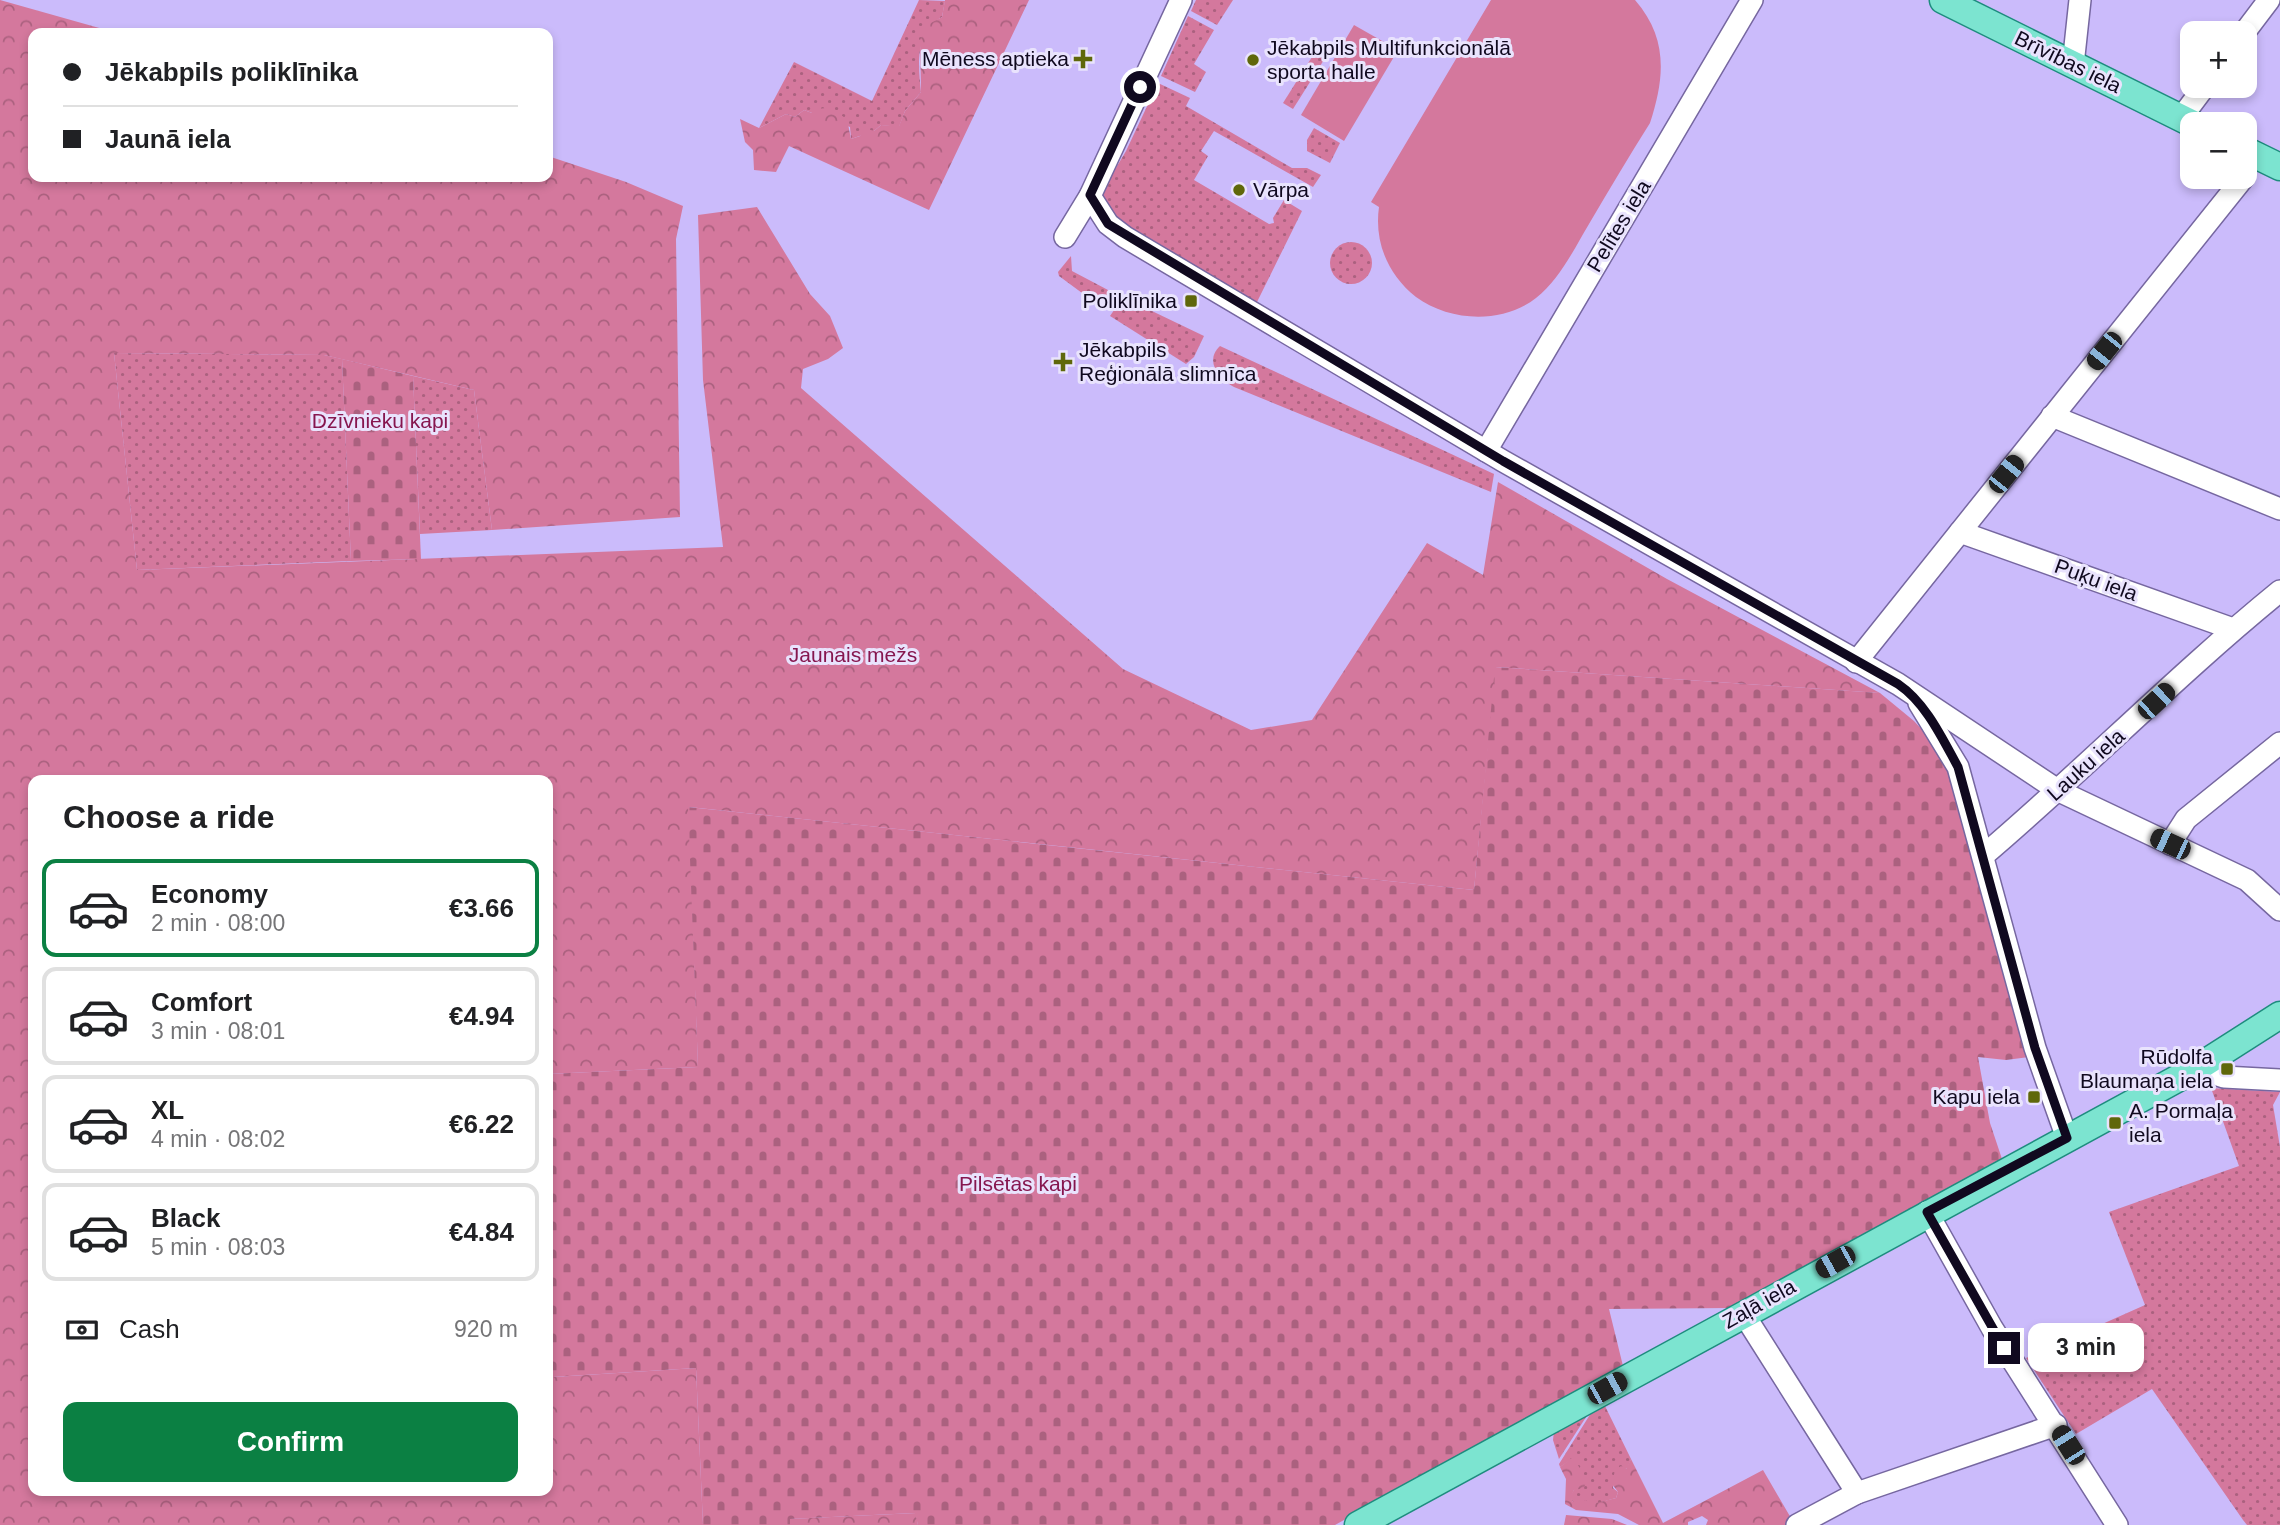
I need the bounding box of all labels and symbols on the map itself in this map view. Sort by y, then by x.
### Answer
street label: Brīvības iela [2011,26,2125,97]
place label: Jēkabpils Multifunkcionālā sporta halle [1267,36,1511,83]
place label: Mēness aptieka [922,47,1069,70]
marker: Mēness aptieka [1075,51,1091,67]
marker: Jēkabpils Multifunkcionālā sporta halle [1245,52,1261,68]
route start [1124,71,1156,103]
street label: Pelītes iela [1582,176,1655,276]
place label: Vārpa [1253,178,1309,201]
marker: Vārpa [1231,182,1247,198]
place label: Poliklīnika [1082,289,1177,312]
marker: Poliklīnika [1183,293,1199,309]
car [2083,328,2126,374]
place label: Jēkabpils Reģionālā slimnīca [1079,338,1257,385]
marker: Jēkabpils Reģionālā slimnīca [1053,352,1073,372]
park label: Dzīvnieku kapi [312,409,448,432]
car [1985,451,2028,497]
street label: Puķu iela [2052,554,2141,605]
park label: Jaunais mežs [789,643,917,666]
car [2134,679,2179,723]
street label: Lauku iela [2042,724,2129,805]
car [2147,826,2194,862]
place label: Rūdolfa Blaumaņa iela [2080,1045,2213,1092]
marker: Rūdolfa Blaumaņa iela [2219,1061,2235,1077]
place label: Kapu iela [1932,1085,2020,1108]
marker: Kapu iela [2026,1089,2042,1105]
place label: A. Pormaļa iela [2129,1099,2233,1146]
marker: A. Pormaļa iela [2107,1115,2123,1131]
park label: Pilsētas kapi [959,1172,1077,1195]
car [1812,1243,1859,1281]
street label: Zaļā iela [1718,1274,1799,1333]
callout: 3 min [2028,1324,2144,1372]
route end [1988,1332,2020,1364]
car [1584,1369,1631,1407]
car [2048,1422,2089,1468]

